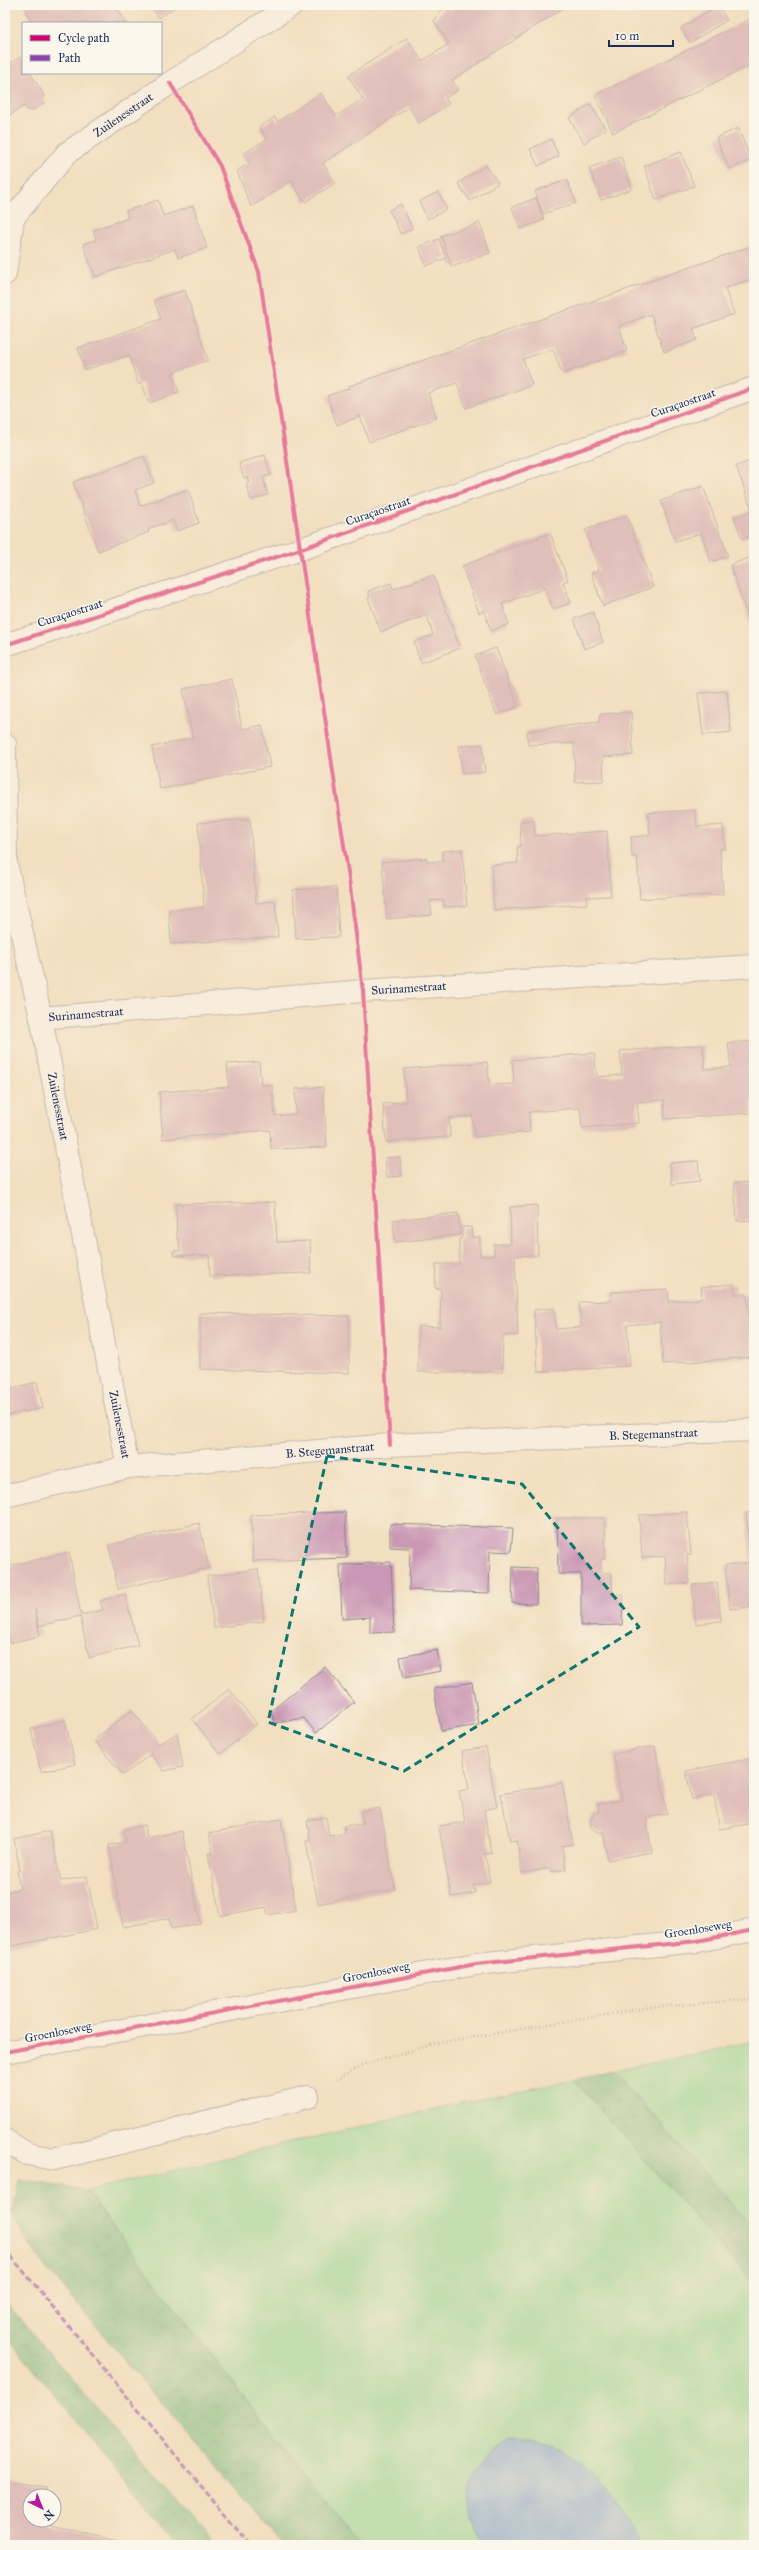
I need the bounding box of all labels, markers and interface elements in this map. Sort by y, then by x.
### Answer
legend [22,22,162,74]
scale bar [609,22,673,48]
text: 10 m [615,29,639,43]
text: Cycle path [58,31,110,45]
text: Path [58,51,81,65]
street label: Zuilenesstraat [91,89,156,140]
street label: Curaçaostraat [649,385,718,421]
street label: Curaçaostraat [344,493,413,529]
street label: Curaçaostraat [36,596,105,630]
street label: Surinamestraat [371,979,448,997]
street label: Surinamestraat [48,1004,125,1024]
street label: Zuilenesstraat [45,1071,72,1142]
street label: Zuilenesstraat [106,1389,133,1460]
street label: B. Stegemanstraat [609,1425,699,1443]
street label: B. Stegemanstraat [285,1439,376,1461]
street label: Groenloseweg [663,1917,733,1942]
street label: Groenloseweg [341,1959,411,1986]
street label: Groenloseweg [23,2019,93,2046]
north arrow [22,2488,62,2528]
text: N [40,2507,56,2523]

